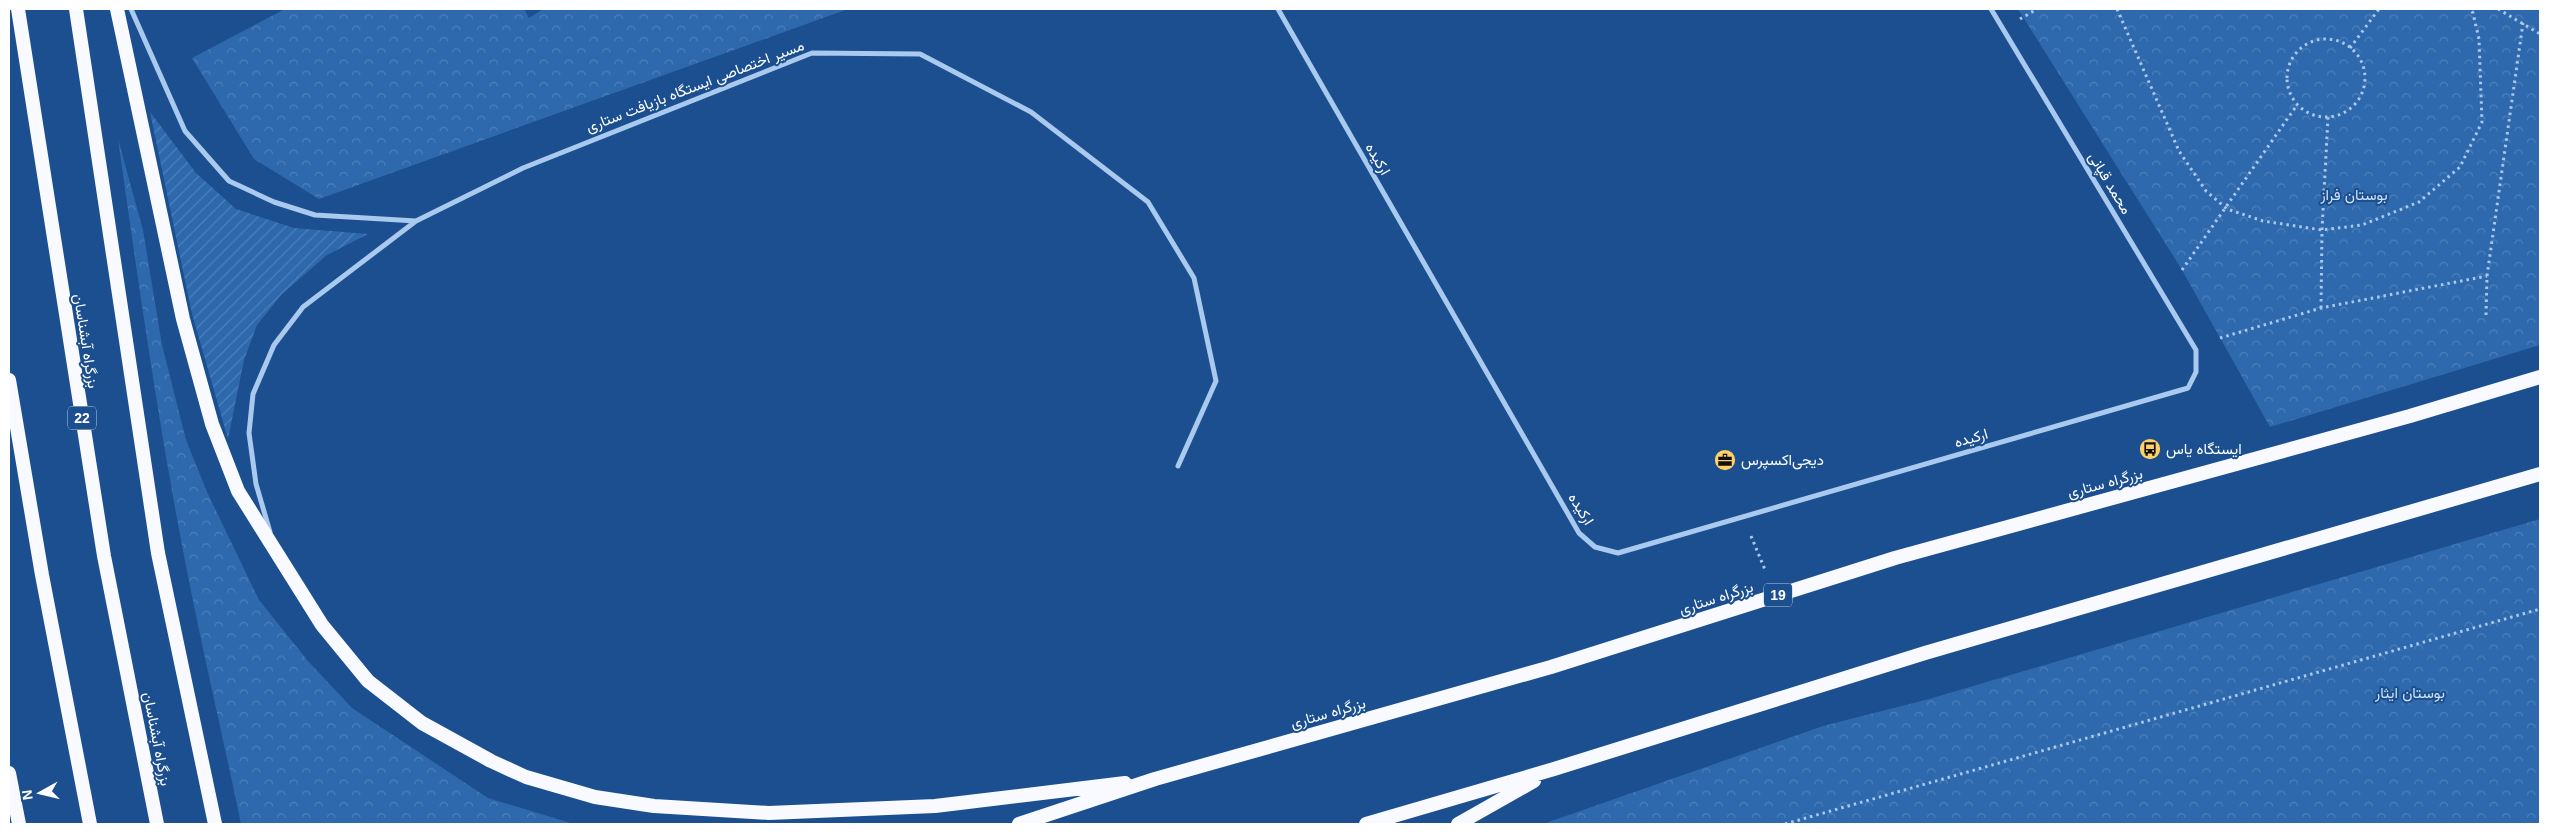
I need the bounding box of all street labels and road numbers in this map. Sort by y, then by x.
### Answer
street label: مسیر اختصاصی ایستگاه بازیافت ستاری [583,36,807,137]
street label: ارکیده [1362,140,1394,178]
street label: محمد قپانی [2084,149,2136,218]
street label: بزرگراه آبشناسان [70,293,102,389]
road number: 22 [68,406,96,429]
street label: ارکیده [1952,425,1990,451]
street label: بزرگراه ستاری [2065,464,2145,503]
street label: ارکیده [1564,490,1598,528]
street label: بزرگراه ستاری [1677,578,1756,619]
road number: 19 [1764,584,1792,606]
street label: بزرگراه آبشناسان [139,691,175,787]
street label: بزرگراه ستاری [1289,694,1368,733]

